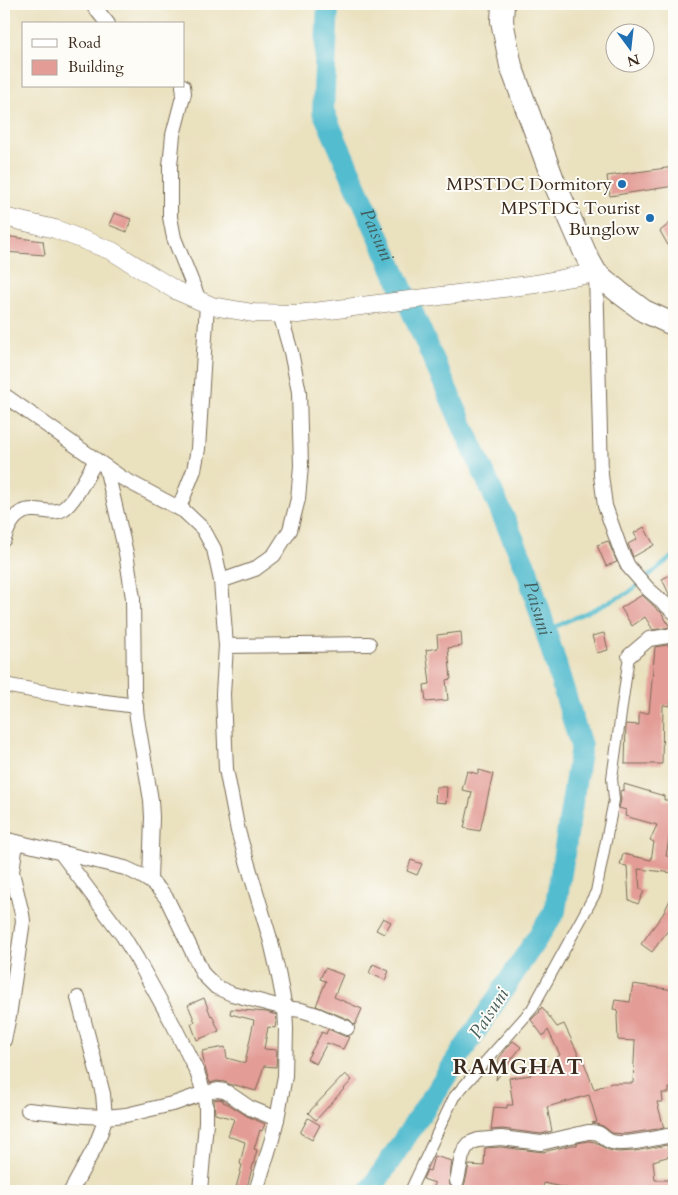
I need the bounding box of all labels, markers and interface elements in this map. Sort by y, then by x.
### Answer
legend [22,22,185,88]
north arrow [606,22,656,72]
text: Road [68,33,101,53]
text: N [625,49,642,71]
text: Building [68,57,124,77]
place label: MPSTDC Dormitory [446,172,612,197]
marker: MPSTDC Dormitory [616,178,628,190]
place label: MPSTDC Tourist Bunglow [501,196,641,242]
water label: Paisuni [354,204,400,266]
marker: MPSTDC Tourist Bunglow [644,212,656,224]
water label: Paisuni [517,578,558,639]
water label: Paisuni [463,982,515,1044]
district label: RAMGHAT [452,1052,584,1082]

